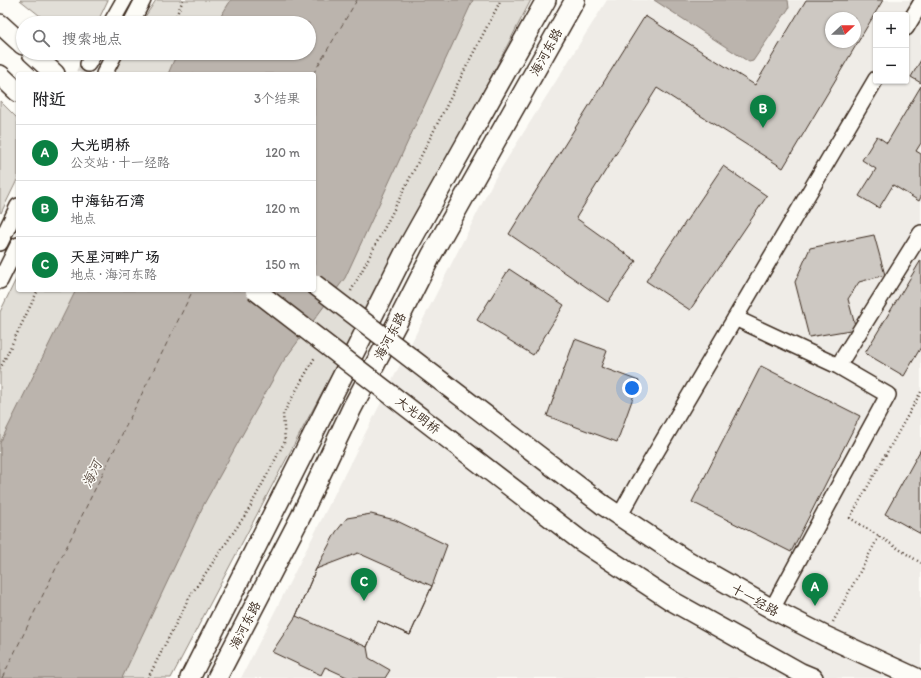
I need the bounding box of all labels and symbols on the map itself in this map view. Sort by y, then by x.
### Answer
north arrow [825,12,861,48]
street label: 海河东路 [527,26,565,78]
pin: B [750,95,776,128]
street label: 海河东路 [371,310,409,362]
your location [622,378,642,398]
street label: 大光明桥 [393,393,443,437]
water label: 海河 [78,456,107,490]
pin: C [351,568,377,601]
pin: A [802,573,828,606]
street label: 十一经路 [729,581,781,619]
street label: 海河东路 [227,598,263,652]

